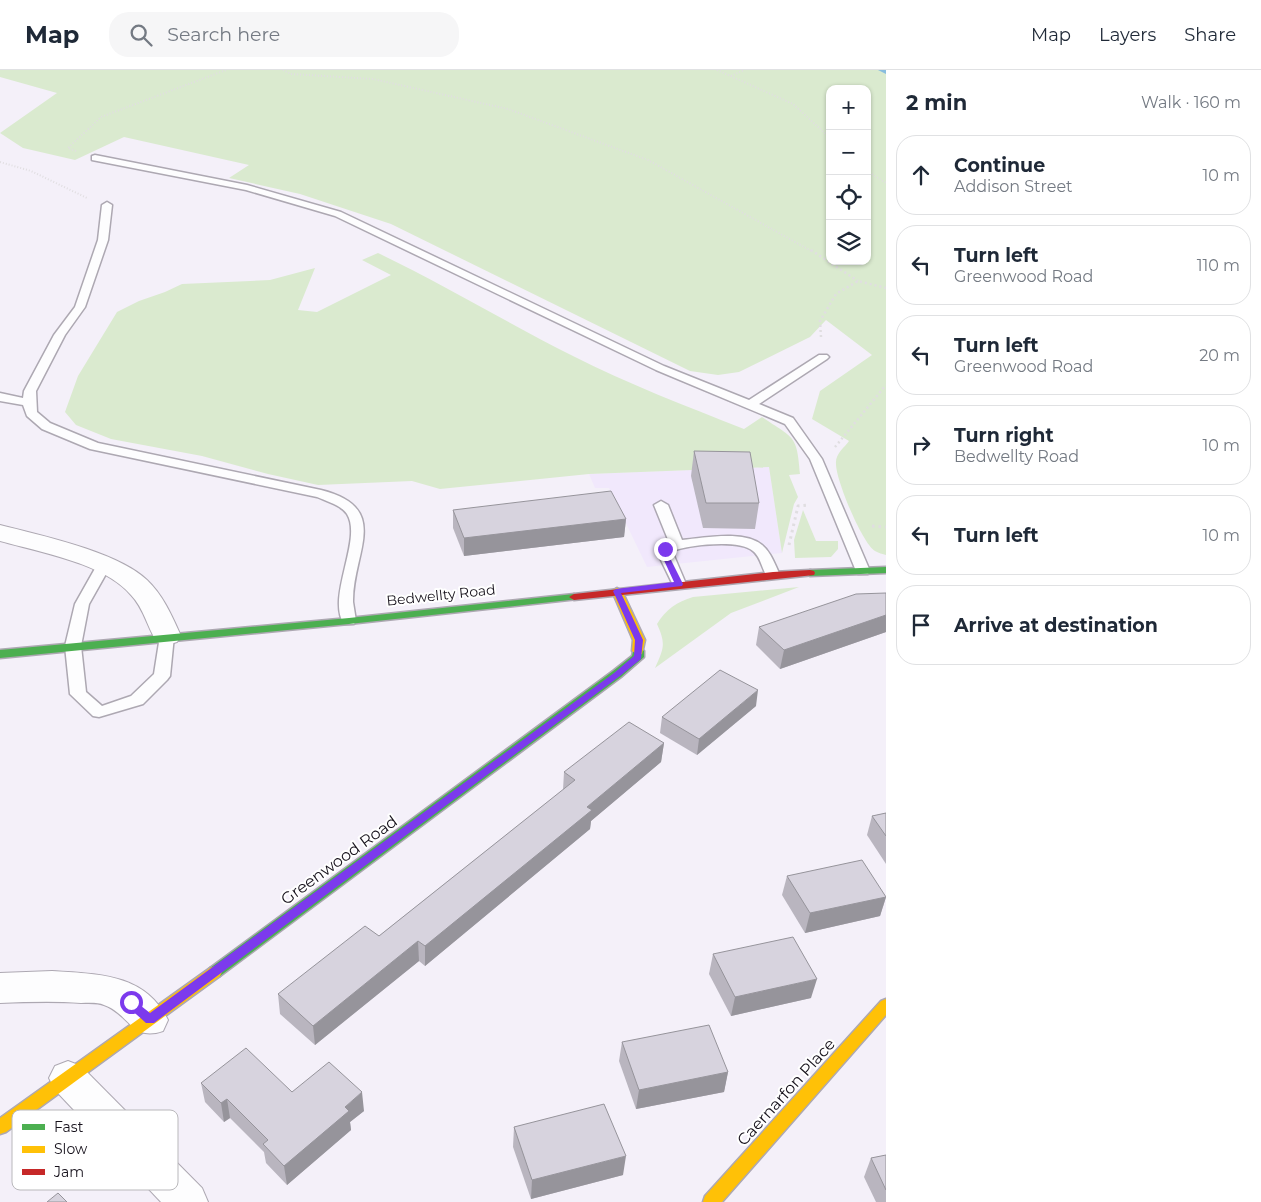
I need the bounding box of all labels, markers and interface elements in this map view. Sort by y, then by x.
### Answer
search box [109,12,459,57]
text: Map [25,20,79,49]
icon: search [127,21,155,49]
text: Search here [167,23,280,46]
text: Map [1031,24,1071,46]
text: Layers [1099,24,1156,46]
text: Share [1184,24,1236,46]
map controls [826,85,871,265]
button: + [826,85,871,130]
text: 2 min [906,90,967,115]
text: Walk · 160 m [1141,93,1241,112]
button: − [826,130,871,175]
text: Continue [954,154,1045,177]
icon: ahead [907,161,935,189]
text: 10 m [1202,166,1240,185]
button: locate [826,175,871,220]
text: Addison Street [954,177,1073,196]
button: layers [826,220,871,265]
text: Turn left [954,244,1039,267]
icon: left [907,251,935,279]
text: 110 m [1197,256,1240,275]
text: Greenwood Road [954,267,1093,286]
text: Turn left [954,334,1039,357]
icon: left [907,341,935,369]
text: 20 m [1199,346,1240,365]
text: Greenwood Road [954,357,1093,376]
text: Turn right [954,424,1054,447]
icon: right [907,431,935,459]
text: 10 m [1202,436,1240,455]
text: Bedwellty Road [954,447,1079,466]
icon: left [907,521,935,549]
text: Turn left [954,524,1039,547]
text: 10 m [1202,526,1240,545]
route end [654,538,677,561]
street label: Bedwellty Road [386,580,496,610]
icon: arrive [907,611,935,639]
text: Arrive at destination [954,614,1158,637]
street label: Greenwood Road [277,811,401,909]
route start [120,991,143,1014]
street label: Caernarfon Place [733,1035,839,1149]
legend [12,1110,178,1190]
text: Fast [54,1118,84,1136]
text: Slow [54,1140,88,1158]
text: Jam [53,1163,84,1181]

